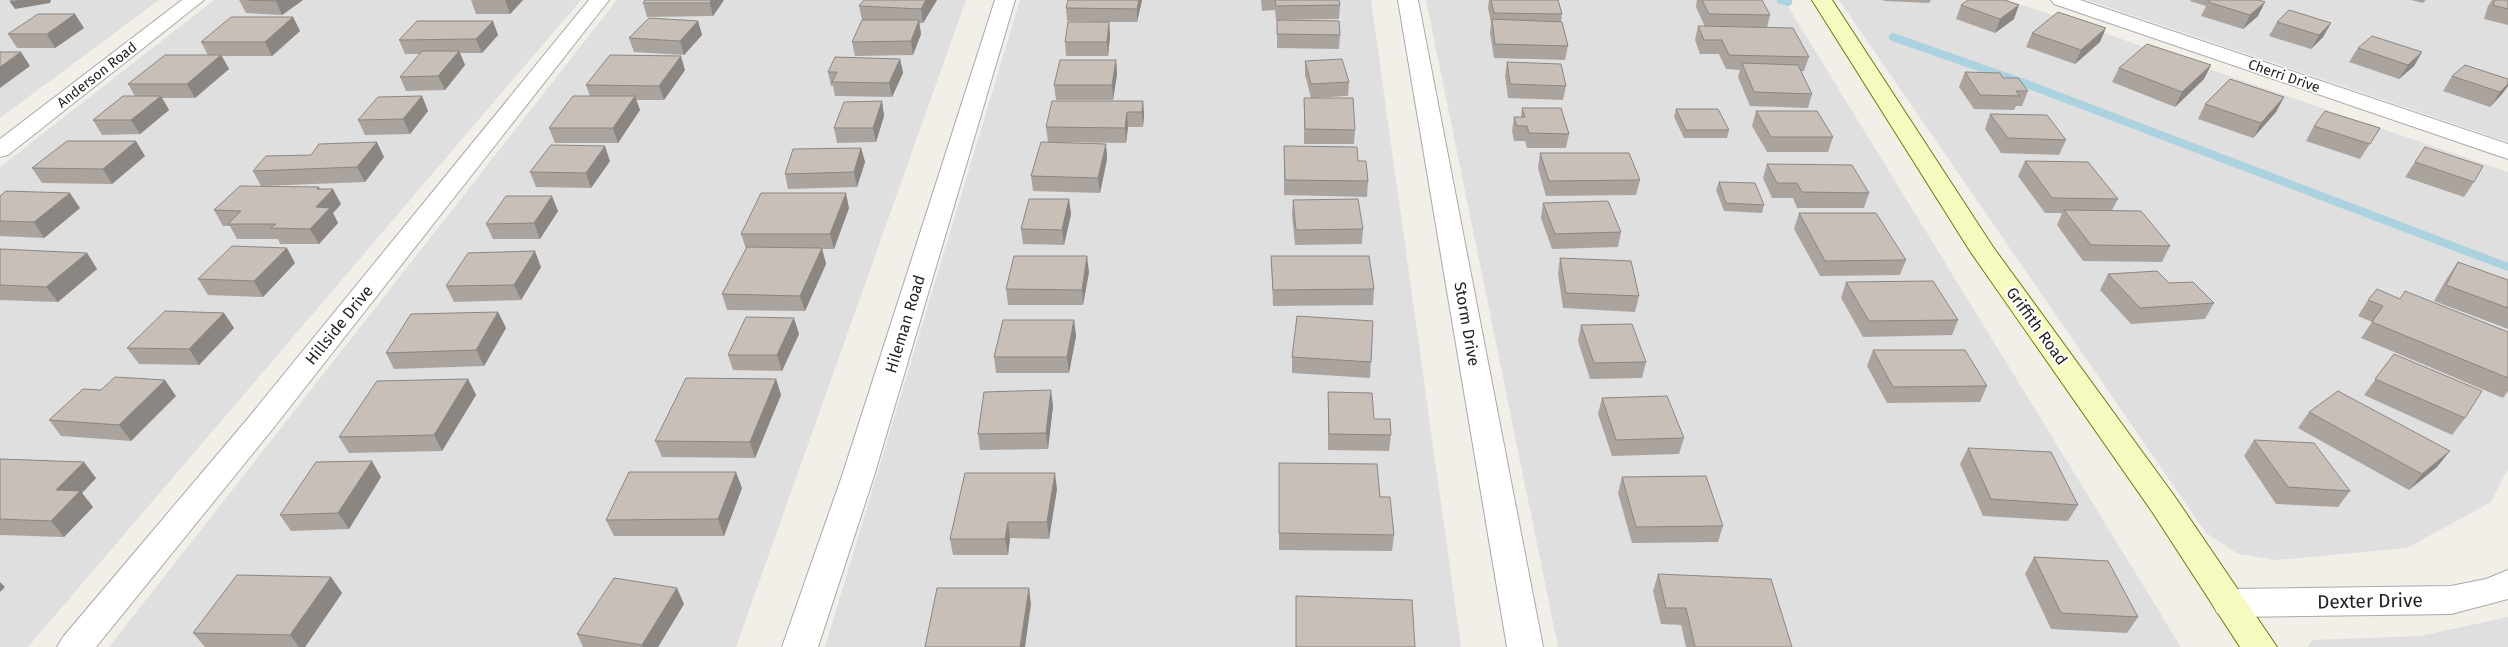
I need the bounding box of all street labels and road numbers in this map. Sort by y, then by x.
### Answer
street label: Anderson Road [54,39,140,111]
street label: Cherri Drive [2246,56,2322,96]
street label: Hileman Road [881,273,929,375]
street label: Storm Drive [1450,280,1484,368]
street label: Hillside Drive [301,281,377,369]
street label: Griffith Road [2002,283,2072,369]
street label: Dexter Drive [2317,589,2423,613]

